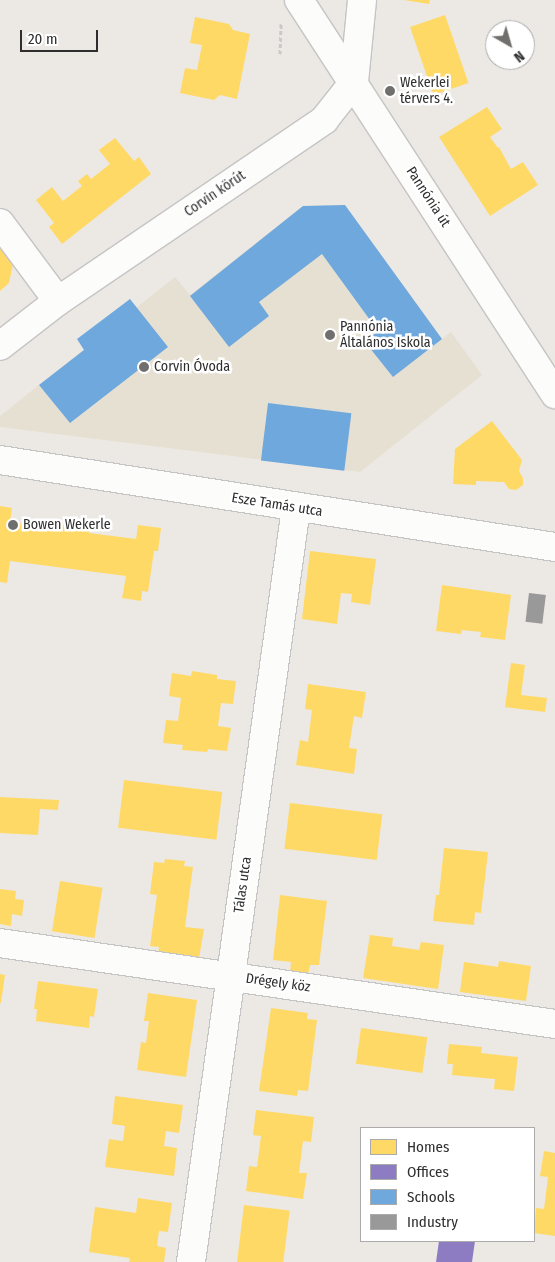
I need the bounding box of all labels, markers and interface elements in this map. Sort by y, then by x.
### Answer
scale bar [22,20,100,52]
north arrow [485,20,535,70]
text: 20 m [28,30,58,48]
text: N [510,47,527,66]
place label: Wekerlei térvers 4. [400,75,453,108]
marker: Wekerlei térvers 4. [384,85,396,97]
street label: Pannónia út [402,164,454,230]
street label: Corvin körút [181,167,249,221]
place label: Pannónia Általános Iskola [340,319,431,352]
marker: Pannónia Általános Iskola [324,329,336,341]
place label: Corvin Óvoda [154,359,230,375]
marker: Corvin Óvoda [138,361,150,373]
street label: Esze Tamás utca [230,490,324,520]
place label: Bowen Wekerle [23,517,111,533]
marker: Bowen Wekerle [7,519,19,531]
street label: Tálas utca [231,856,255,914]
street label: Drégely köz [245,970,311,996]
legend [360,1127,535,1242]
text: Homes [407,1138,449,1156]
text: Offices [407,1163,449,1181]
text: Schools [407,1188,455,1206]
text: Industry [407,1213,458,1231]

